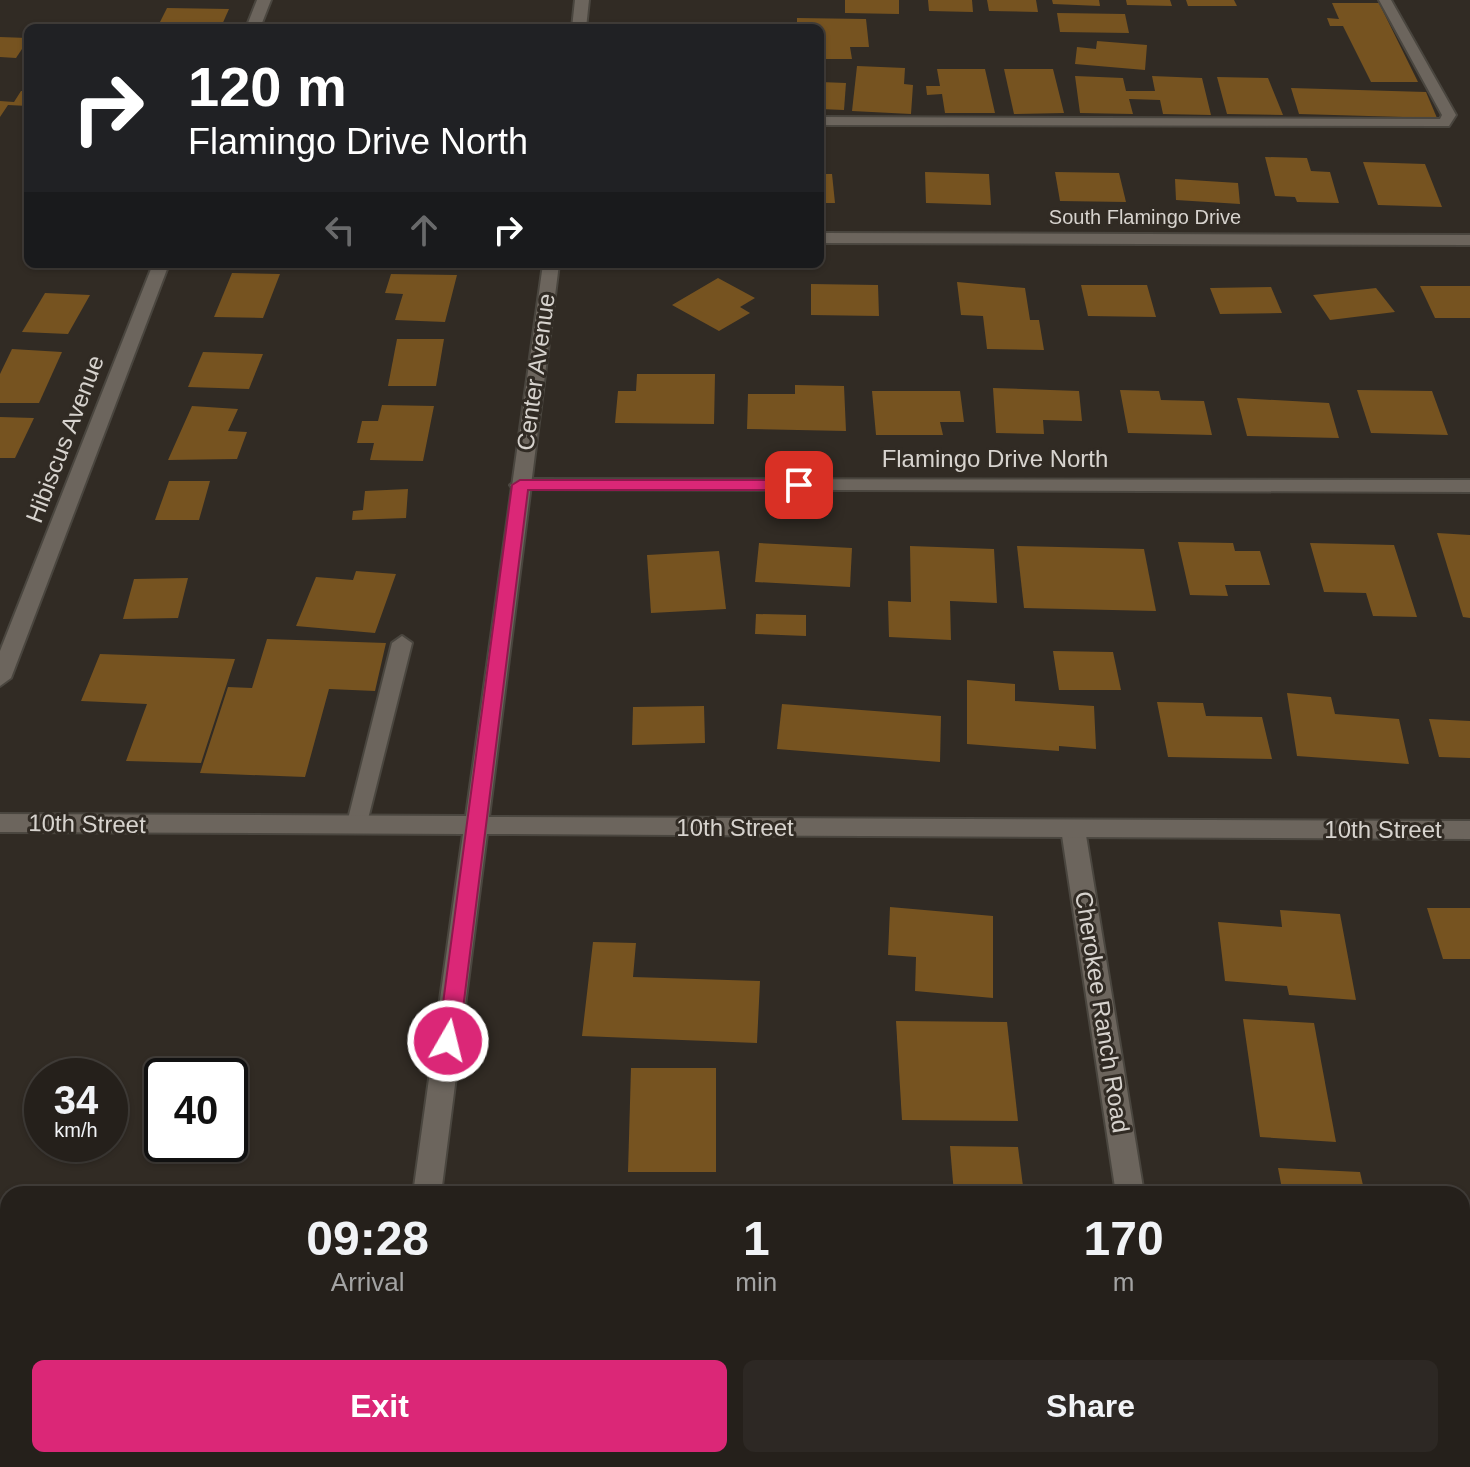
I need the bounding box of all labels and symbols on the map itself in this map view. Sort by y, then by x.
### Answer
street label: South Flamingo Drive [1049,206,1241,228]
street label: Center Avenue [511,292,560,452]
street label: Hibiscus Avenue [20,351,109,526]
street label: Flamingo Drive North [882,445,1108,472]
pin [765,451,833,519]
street label: 10th Street [28,809,146,838]
street label: 10th Street [676,814,794,841]
street label: 10th Street [1324,816,1442,843]
street label: Cherokee Ranch Road [1070,889,1135,1135]
position arrow [406,999,490,1083]
speed limit sign: 40 [144,1058,248,1162]

